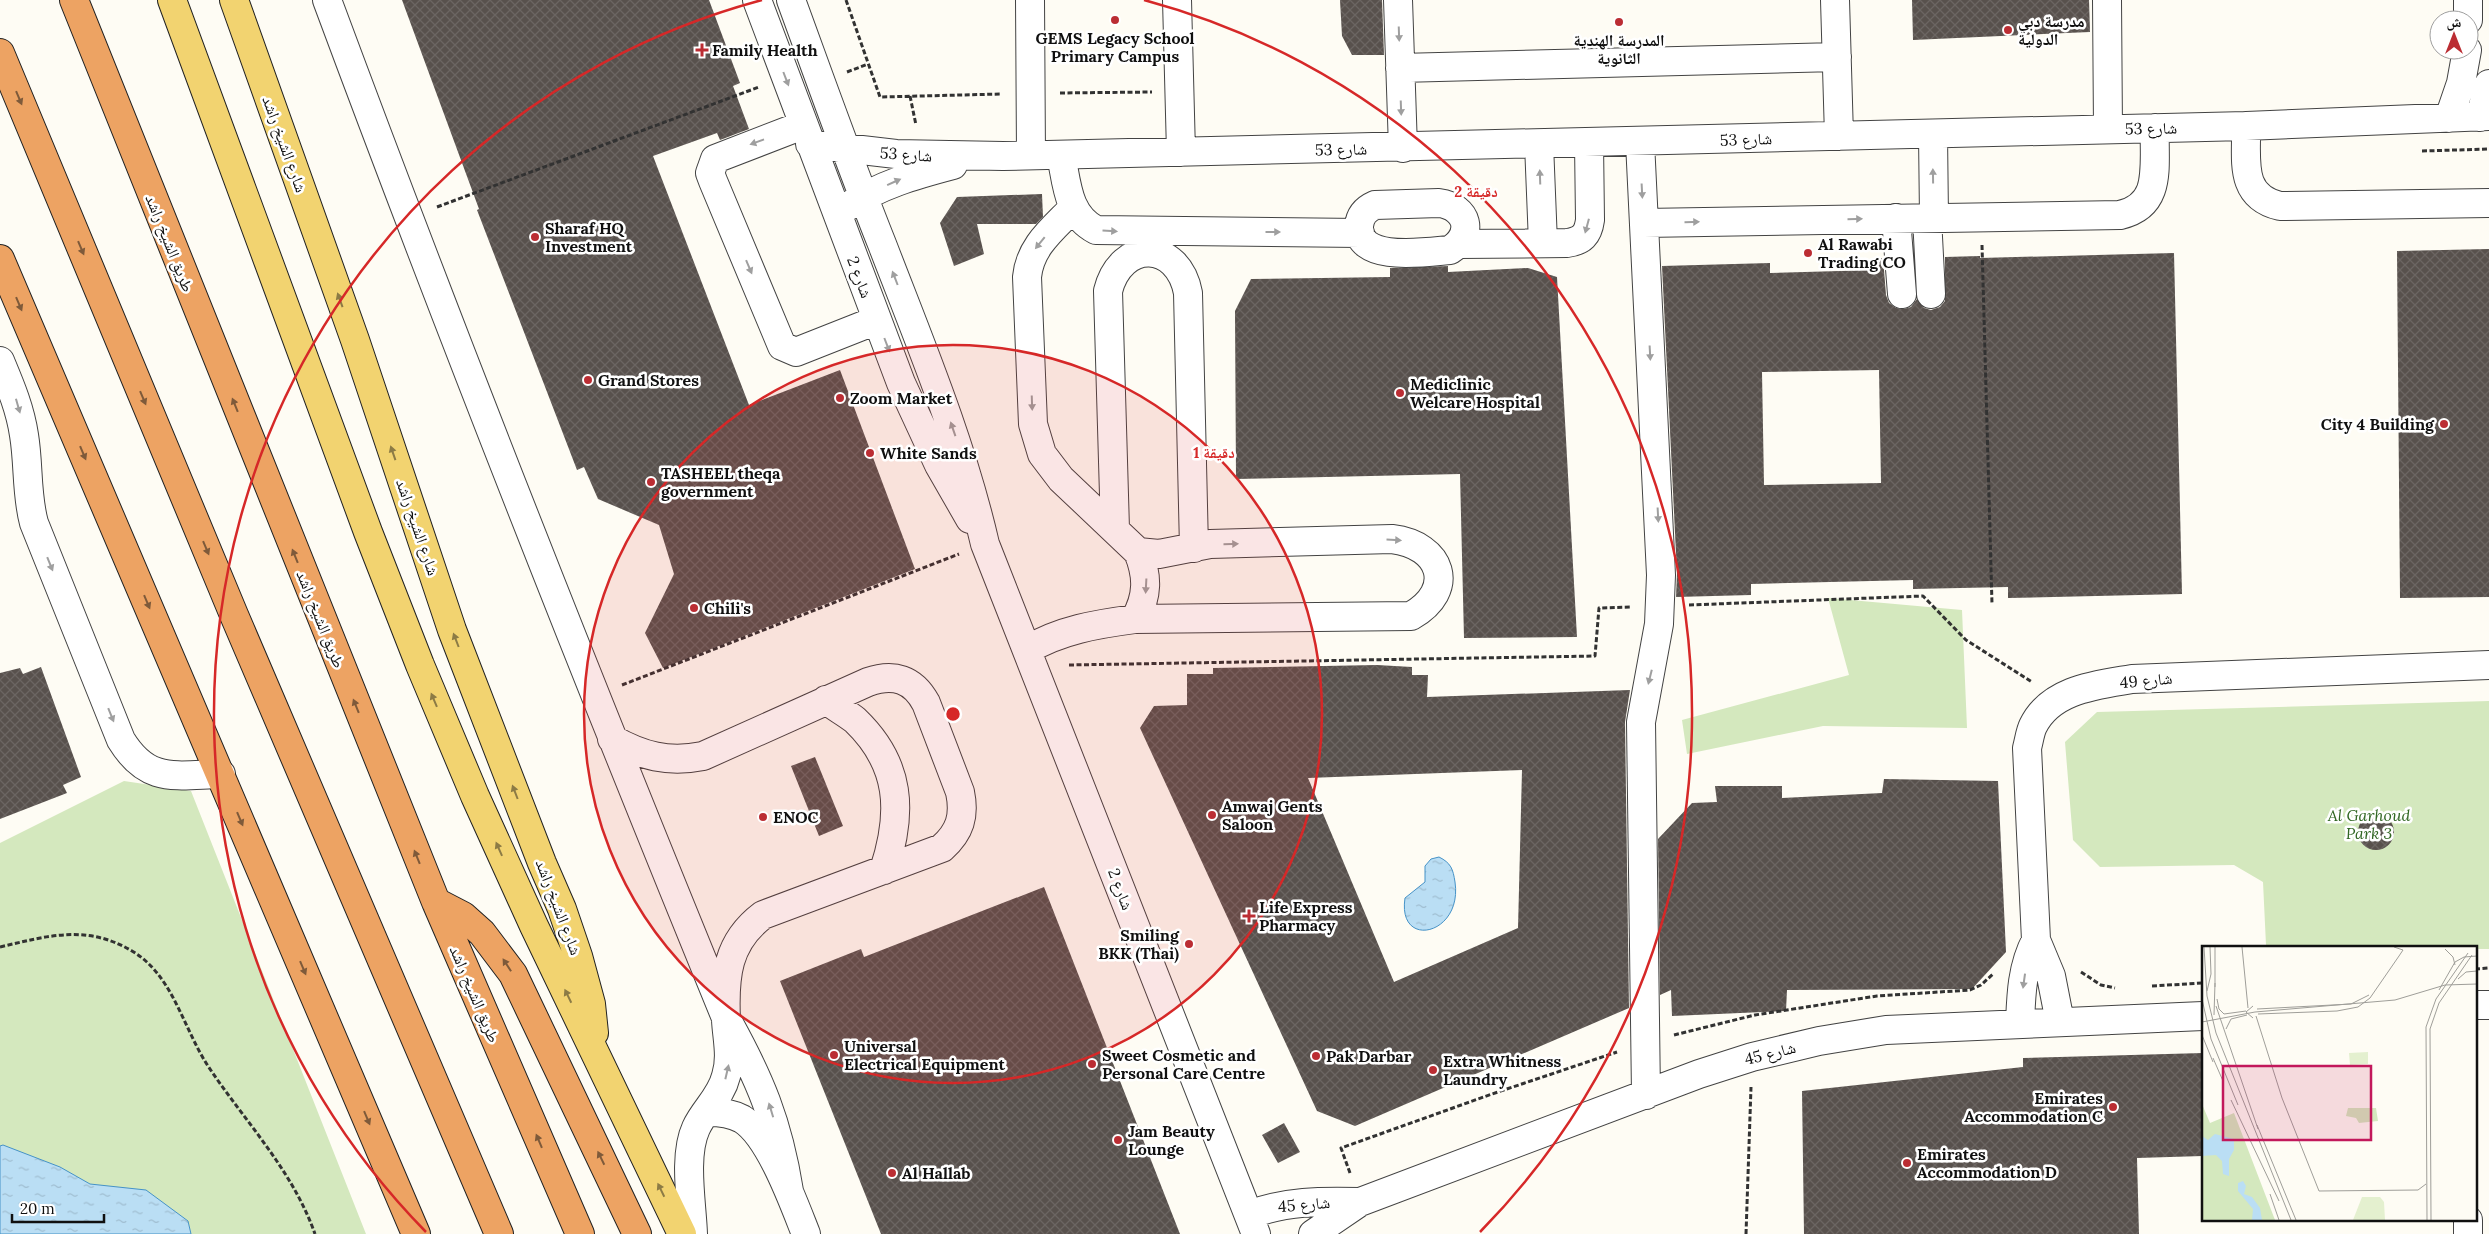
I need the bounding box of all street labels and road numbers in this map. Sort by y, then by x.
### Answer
street label: شارع الشيخ راشد [257,93,312,195]
street label: شارع 53 [2125,118,2177,139]
street label: شارع 53 [1720,128,1773,151]
street label: شارع 53 [1315,139,1367,160]
street label: شارع 53 [879,142,933,167]
street label: طريق الشيخ راشد [140,191,199,295]
street label: شارع 2 [842,253,877,301]
street label: شارع الشيخ راشد [391,476,444,578]
street label: طريق الشيخ راشد [291,567,350,671]
street label: شارع 49 [2119,668,2173,693]
street label: شارع الشيخ راشد [531,856,586,958]
street label: شارع 2 [1103,865,1138,913]
street label: طريق الشيخ راشد [445,942,504,1046]
street label: شارع 45 [1742,1037,1798,1070]
street label: شارع 45 [1277,1192,1331,1217]

